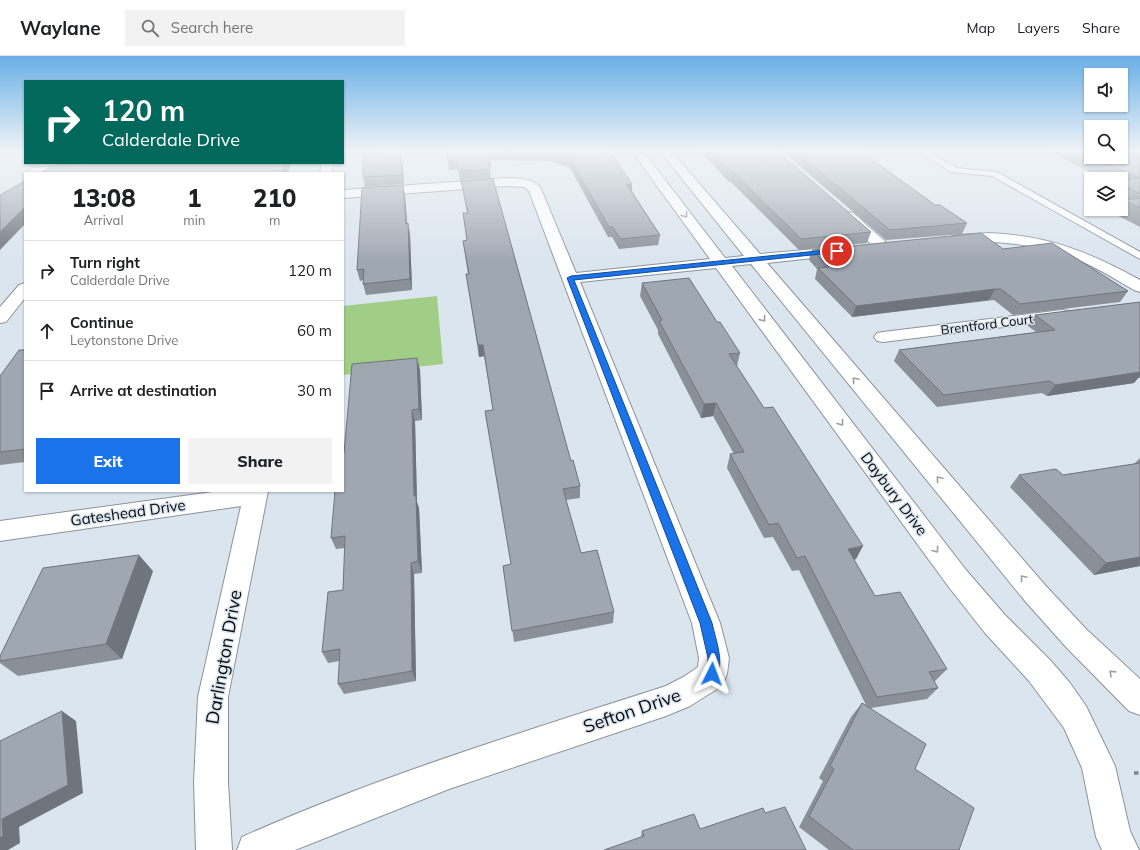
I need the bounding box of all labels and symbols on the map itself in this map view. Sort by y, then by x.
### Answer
one-way arrow [680,211,687,218]
pin [820,234,854,268]
street label: Brentford Court [940,310,1035,338]
one-way arrow [759,315,766,322]
one-way arrow [853,377,860,384]
one-way arrow [837,419,844,426]
street label: Daybury Drive [857,448,932,539]
one-way arrow [937,476,944,484]
street label: Gateshead Drive [69,495,187,530]
one-way arrow [931,545,938,552]
one-way arrow [1021,576,1028,583]
street label: Darlington Drive [200,588,247,726]
position arrow [691,653,733,695]
one-way arrow [1109,671,1117,678]
street label: Sefton Drive [580,683,684,738]

